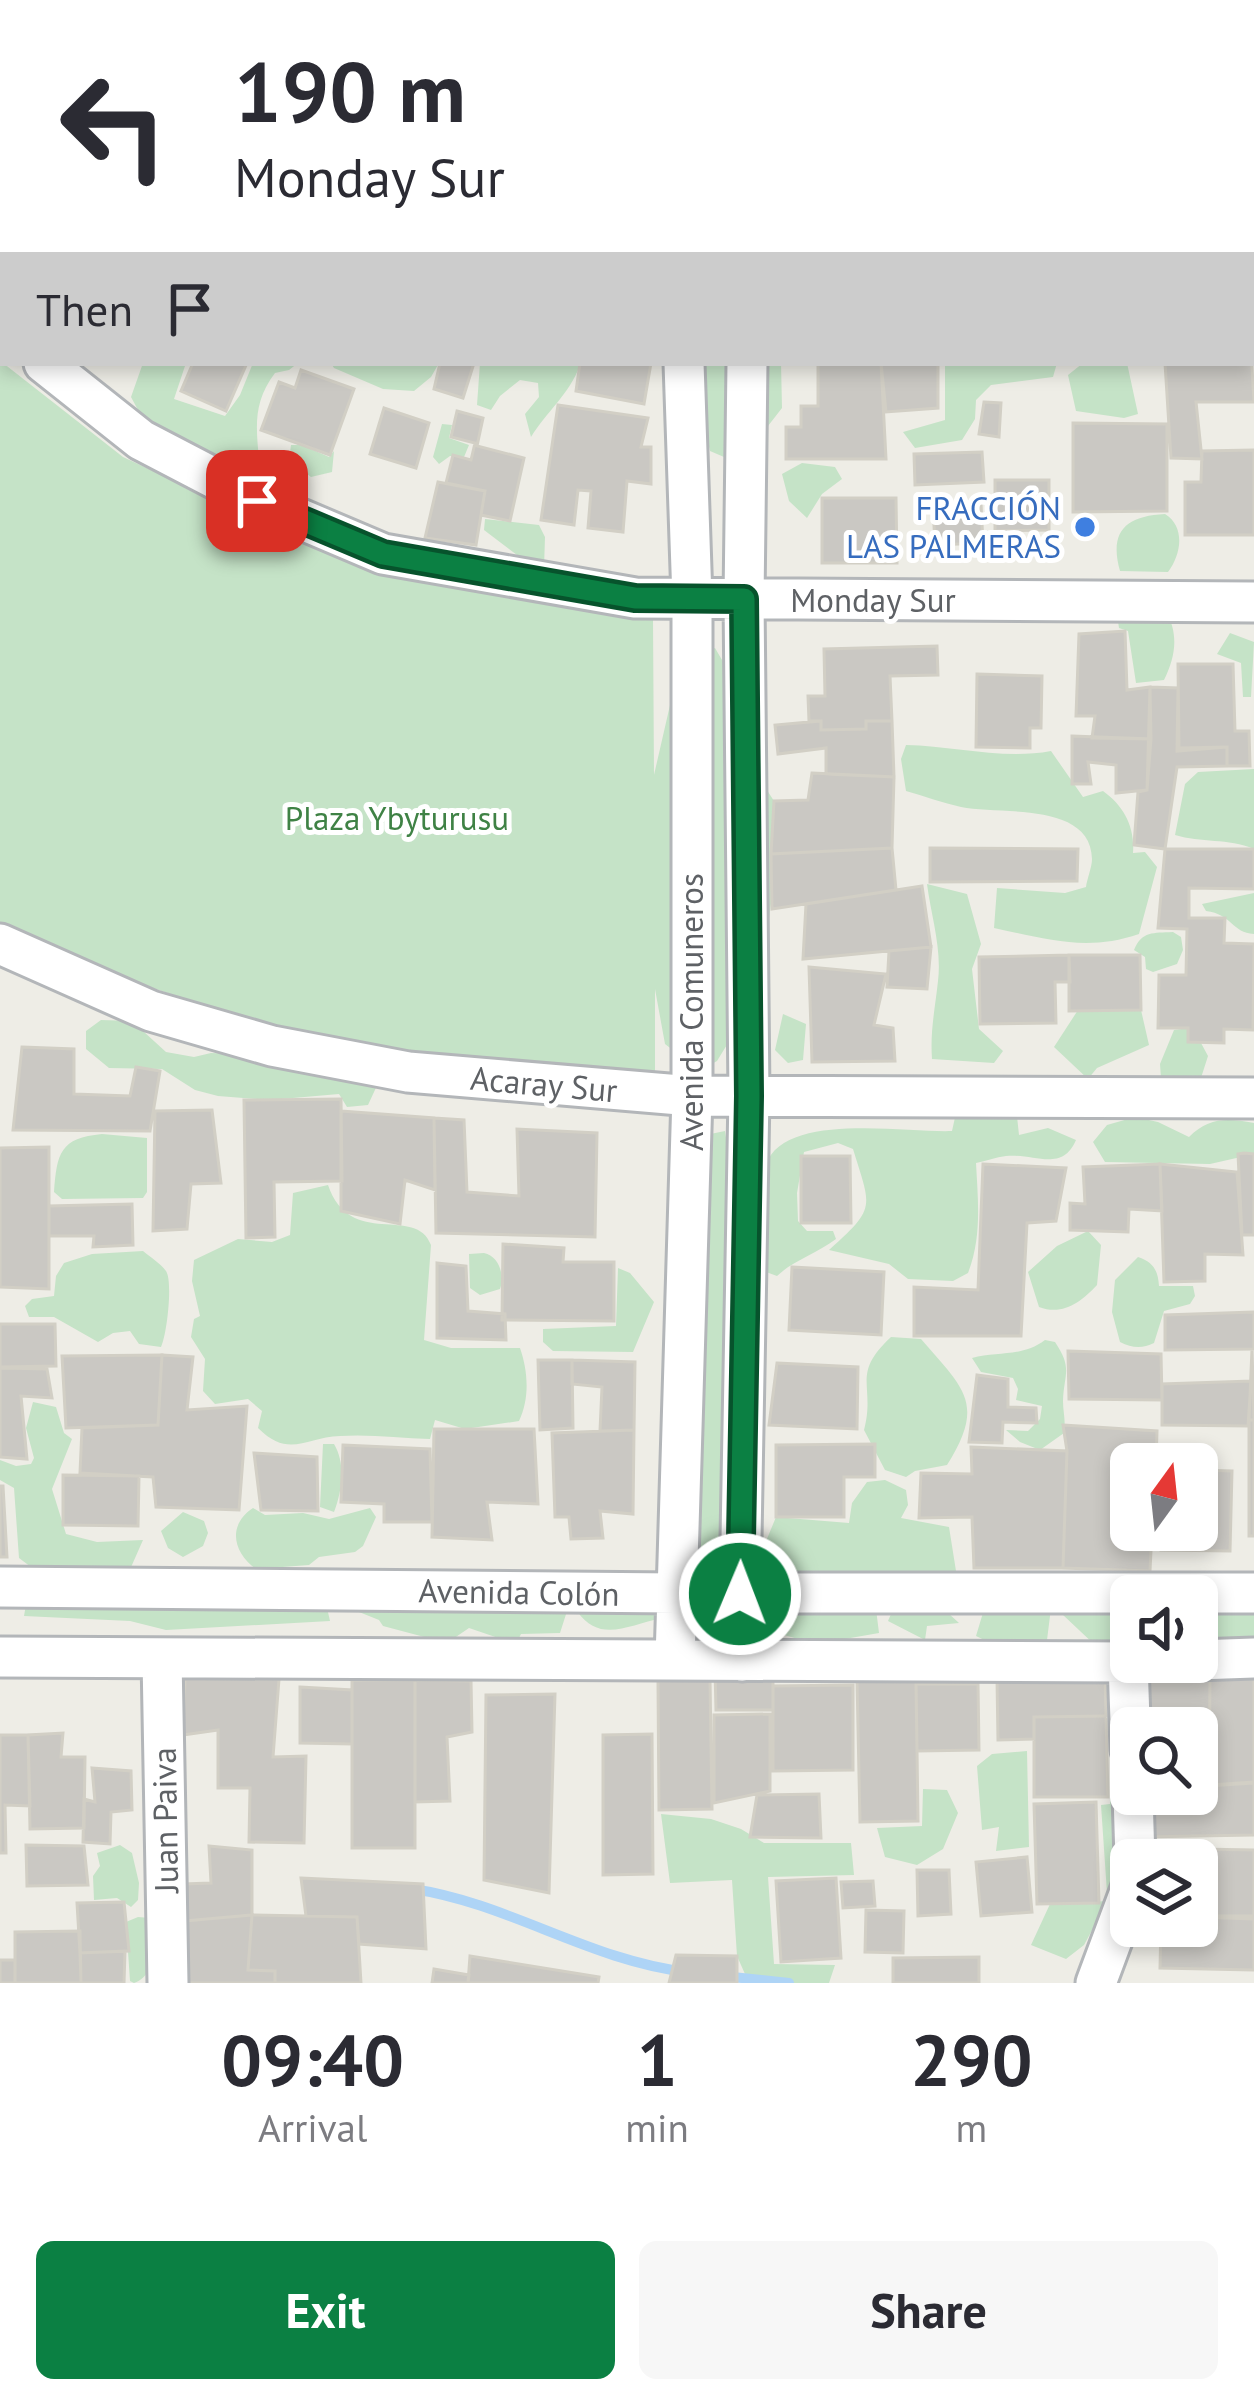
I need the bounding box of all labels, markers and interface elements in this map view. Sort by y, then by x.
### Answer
text: 190 m [234,36,466,145]
icon: left [36,48,192,204]
text: Monday Sur [234,142,505,212]
icon: arrive [157,276,223,342]
text: Then [36,280,133,338]
pin [206,450,308,552]
icon: arrive [224,468,290,534]
place label: FRACCIÓN LAS PALMERAS [846,486,1061,567]
marker: FRACCIÓN LAS PALMERAS [1072,514,1098,540]
street label: Monday Sur [790,578,956,621]
park label: Plaza Ybyturusu [285,796,509,839]
street label: Avenida Comuneros [669,873,712,1151]
street label: Acaray Sur [469,1056,619,1111]
north arrow [1110,1443,1218,1551]
map controls [1110,1443,1218,1947]
position arrow [677,1531,803,1657]
street label: Avenida Colón [418,1568,620,1615]
button: sound [1110,1575,1218,1683]
button: search [1110,1707,1218,1815]
street label: Juan Paiva [142,1747,187,1895]
button: layers [1110,1839,1218,1947]
text: 09:40 [221,2013,404,2106]
text: 1 [637,2013,678,2106]
text: 290 [910,2013,1033,2106]
text: Arrival [258,2102,367,2153]
text: min [625,2102,689,2153]
text: m [956,2102,987,2153]
button: Exit [36,2241,615,2379]
button: Share [639,2241,1218,2379]

